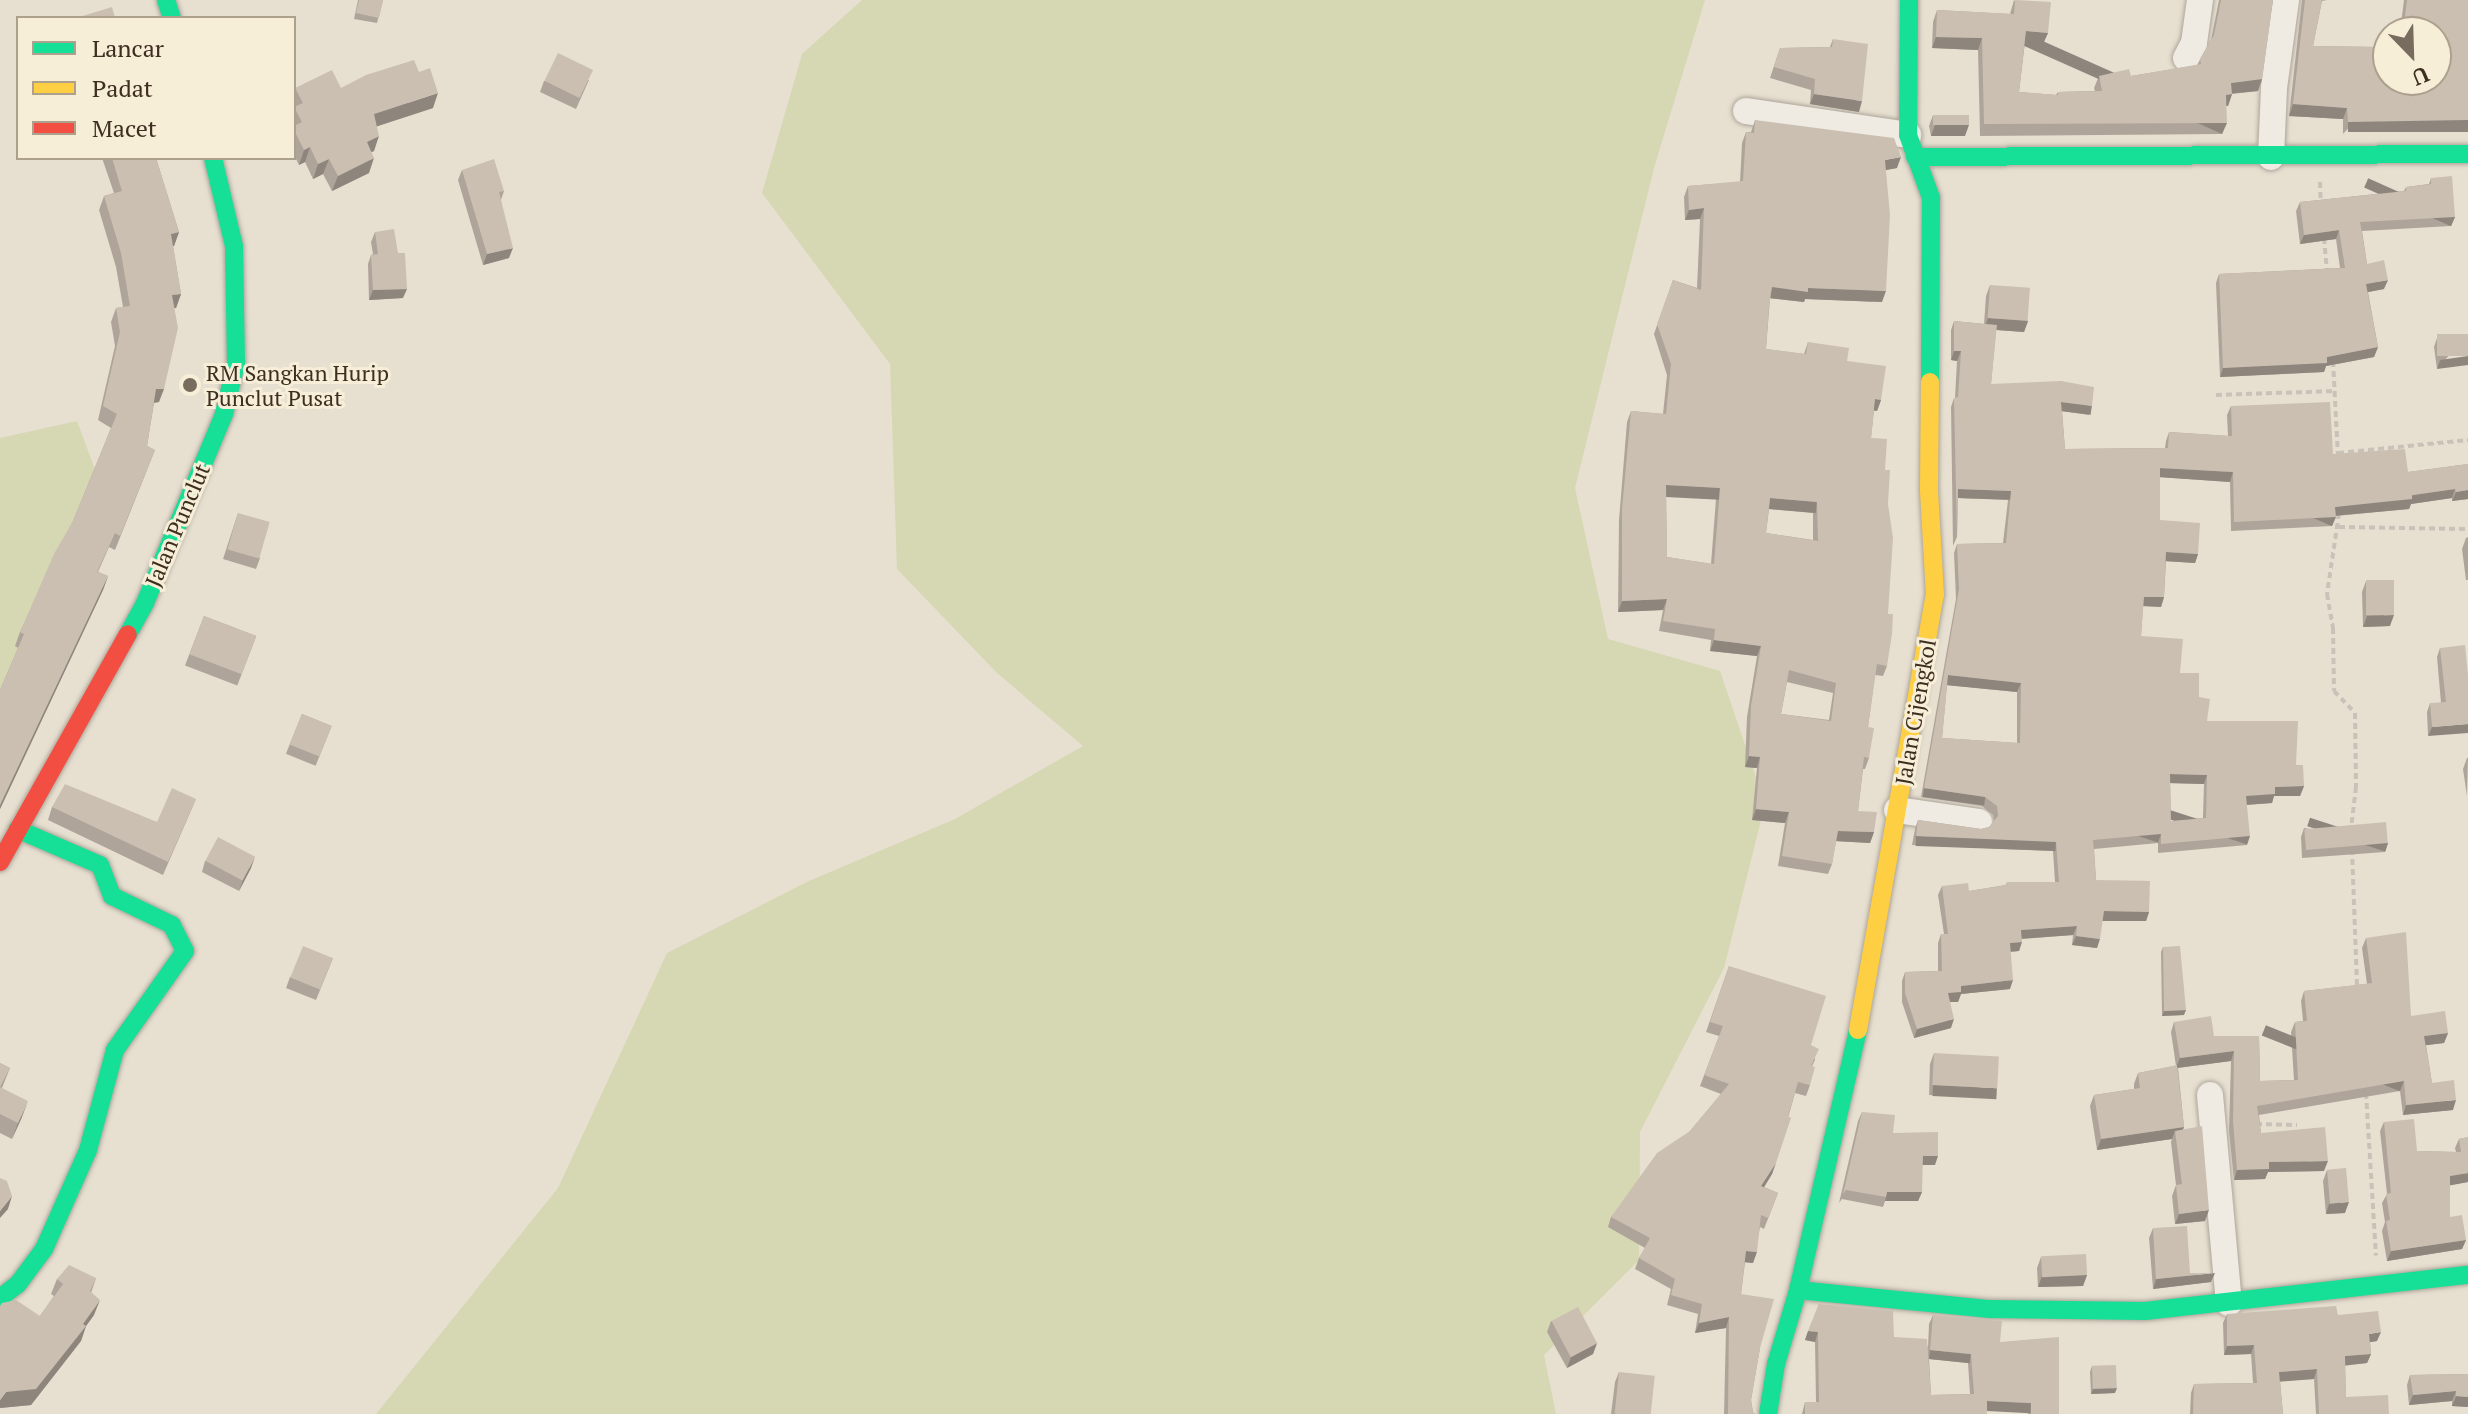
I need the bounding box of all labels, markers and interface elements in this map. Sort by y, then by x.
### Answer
legend [16,16,296,160]
north arrow [2372,16,2452,96]
text: Lancar [92,32,164,64]
text: U [2408,60,2434,93]
text: Padat [92,72,153,104]
text: Macet [92,112,157,144]
place label: RM Sangkan Hurip Punclut Pusat [206,359,389,410]
marker: RM Sangkan Hurip Punclut Pusat [181,376,199,394]
street label: Jalan Punclut [139,459,215,591]
street label: Jalan Cijengkol [1889,637,1941,787]

